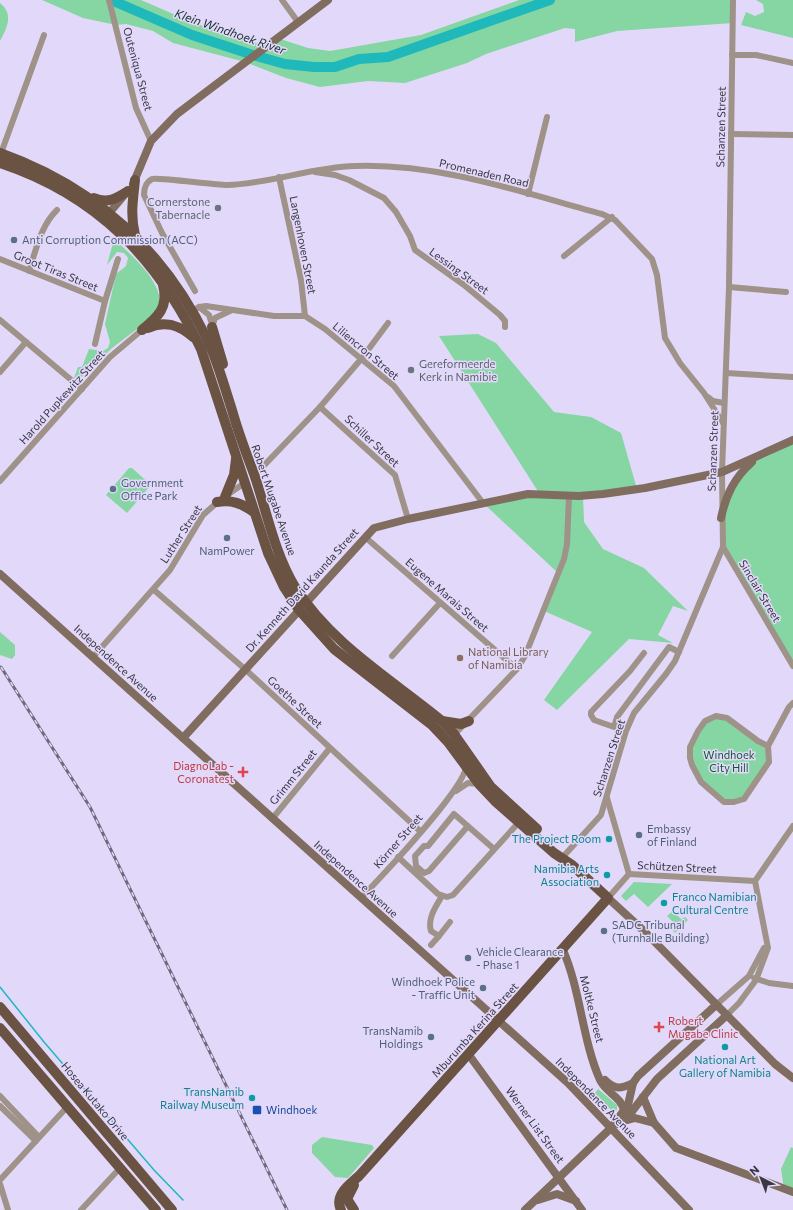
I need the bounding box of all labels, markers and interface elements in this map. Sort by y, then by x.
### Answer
water label: Klein Windhoek River [173,6,289,57]
street label: Outeniqua Street [121,26,156,113]
street label: Schanzen Street [713,86,728,168]
street label: Promenaden Road [438,156,530,189]
place label: Cornerstone Tabernacle [147,195,210,221]
street label: Langenhoven Street [288,195,319,296]
marker: Cornerstone Tabernacle [213,203,223,213]
place label: Anti Corruption Commission (ACC) [22,233,198,246]
marker: Anti Corruption Commission (ACC) [9,235,19,245]
street label: Lessing Street [427,245,492,297]
street label: Groot Tiras Street [12,248,101,294]
street label: Liliencron Street [331,319,402,382]
street label: Harold Pupkewitz Street [16,347,108,446]
place label: Gereformeerde Kerk in Namibie [419,357,497,383]
marker: Gereformeerde Kerk in Namibie [406,365,416,375]
street label: Schanzen Street [705,410,720,492]
street label: Schiller Street [342,412,403,470]
street label: Robert Mugabe Avenue [249,443,300,557]
place label: Government Office Park [121,476,184,502]
marker: Government Office Park [108,484,118,494]
street label: Luther Street [157,502,204,565]
street label: Dr. Kenneth David Kaunda Street [243,525,361,654]
marker: NamPower [222,533,232,543]
place label: NamPower [199,544,255,557]
street label: Eugene Marais Street [403,555,492,635]
street label: Sinclair Street [737,557,784,625]
street label: Independence Avenue [72,621,161,704]
place label: National Library of Namibia [468,645,549,671]
marker: National Library of Namibia [455,653,465,663]
street label: Goethe Street [265,673,326,731]
street label: Schanzen Street [590,717,627,798]
street label: Grimm Street [266,746,319,807]
park label: Windhoek City Hill [703,748,755,774]
place label: DiagnoLab - Coronatest [173,759,234,785]
marker: DiagnoLab - Coronatest [237,766,249,778]
street label: Körner Street [371,811,425,870]
place label: Embassy of Finland [647,822,697,848]
marker: Embassy of Finland [634,830,644,840]
place label: The Project Room [512,832,601,845]
marker: The Project Room [604,834,614,844]
street label: Independence Avenue [312,837,401,920]
street label: Schützen Street [637,858,718,875]
place label: Namibia Arts Association [534,862,599,888]
marker: Namibia Arts Association [602,870,612,880]
place label: Franco Namibian Cultural Centre [672,890,756,916]
marker: Franco Namibian Cultural Centre [659,898,669,908]
place label: SADC Tribunal (Turnhalle Building) [612,918,709,944]
marker: SADC Tribunal (Turnhalle Building) [599,926,609,936]
place label: Vehicle Clearance - Phase 1 [476,945,564,971]
marker: Vehicle Clearance - Phase 1 [463,953,473,963]
street label: Moltke Street [578,974,607,1044]
place label: Windhoek Police - Traffic Unit [391,975,475,1001]
street label: Mburumba Kerina Street [429,979,521,1080]
marker: Windhoek Police - Traffic Unit [478,983,488,993]
place label: Robert Mugabe Clinic [668,1014,738,1040]
marker: Robert Mugabe Clinic [653,1021,665,1033]
place label: TransNamib Holdings [363,1024,423,1050]
marker: TransNamib Holdings [426,1032,436,1042]
marker: National Art Gallery of Namibia [720,1042,730,1052]
place label: National Art Gallery of Namibia [679,1053,771,1079]
street label: Independence Avenue [553,1055,639,1141]
street label: Hosea Kutako Drive [59,1059,132,1143]
street label: Werner List Street [503,1084,568,1166]
place label: TransNamib Railway Museum [160,1085,244,1111]
marker: TransNamib Railway Museum [247,1093,257,1103]
place label: Windhoek [266,1103,317,1116]
marker: Windhoek [251,1104,263,1116]
north arrow [741,1158,781,1198]
text: N [747,1163,761,1178]

